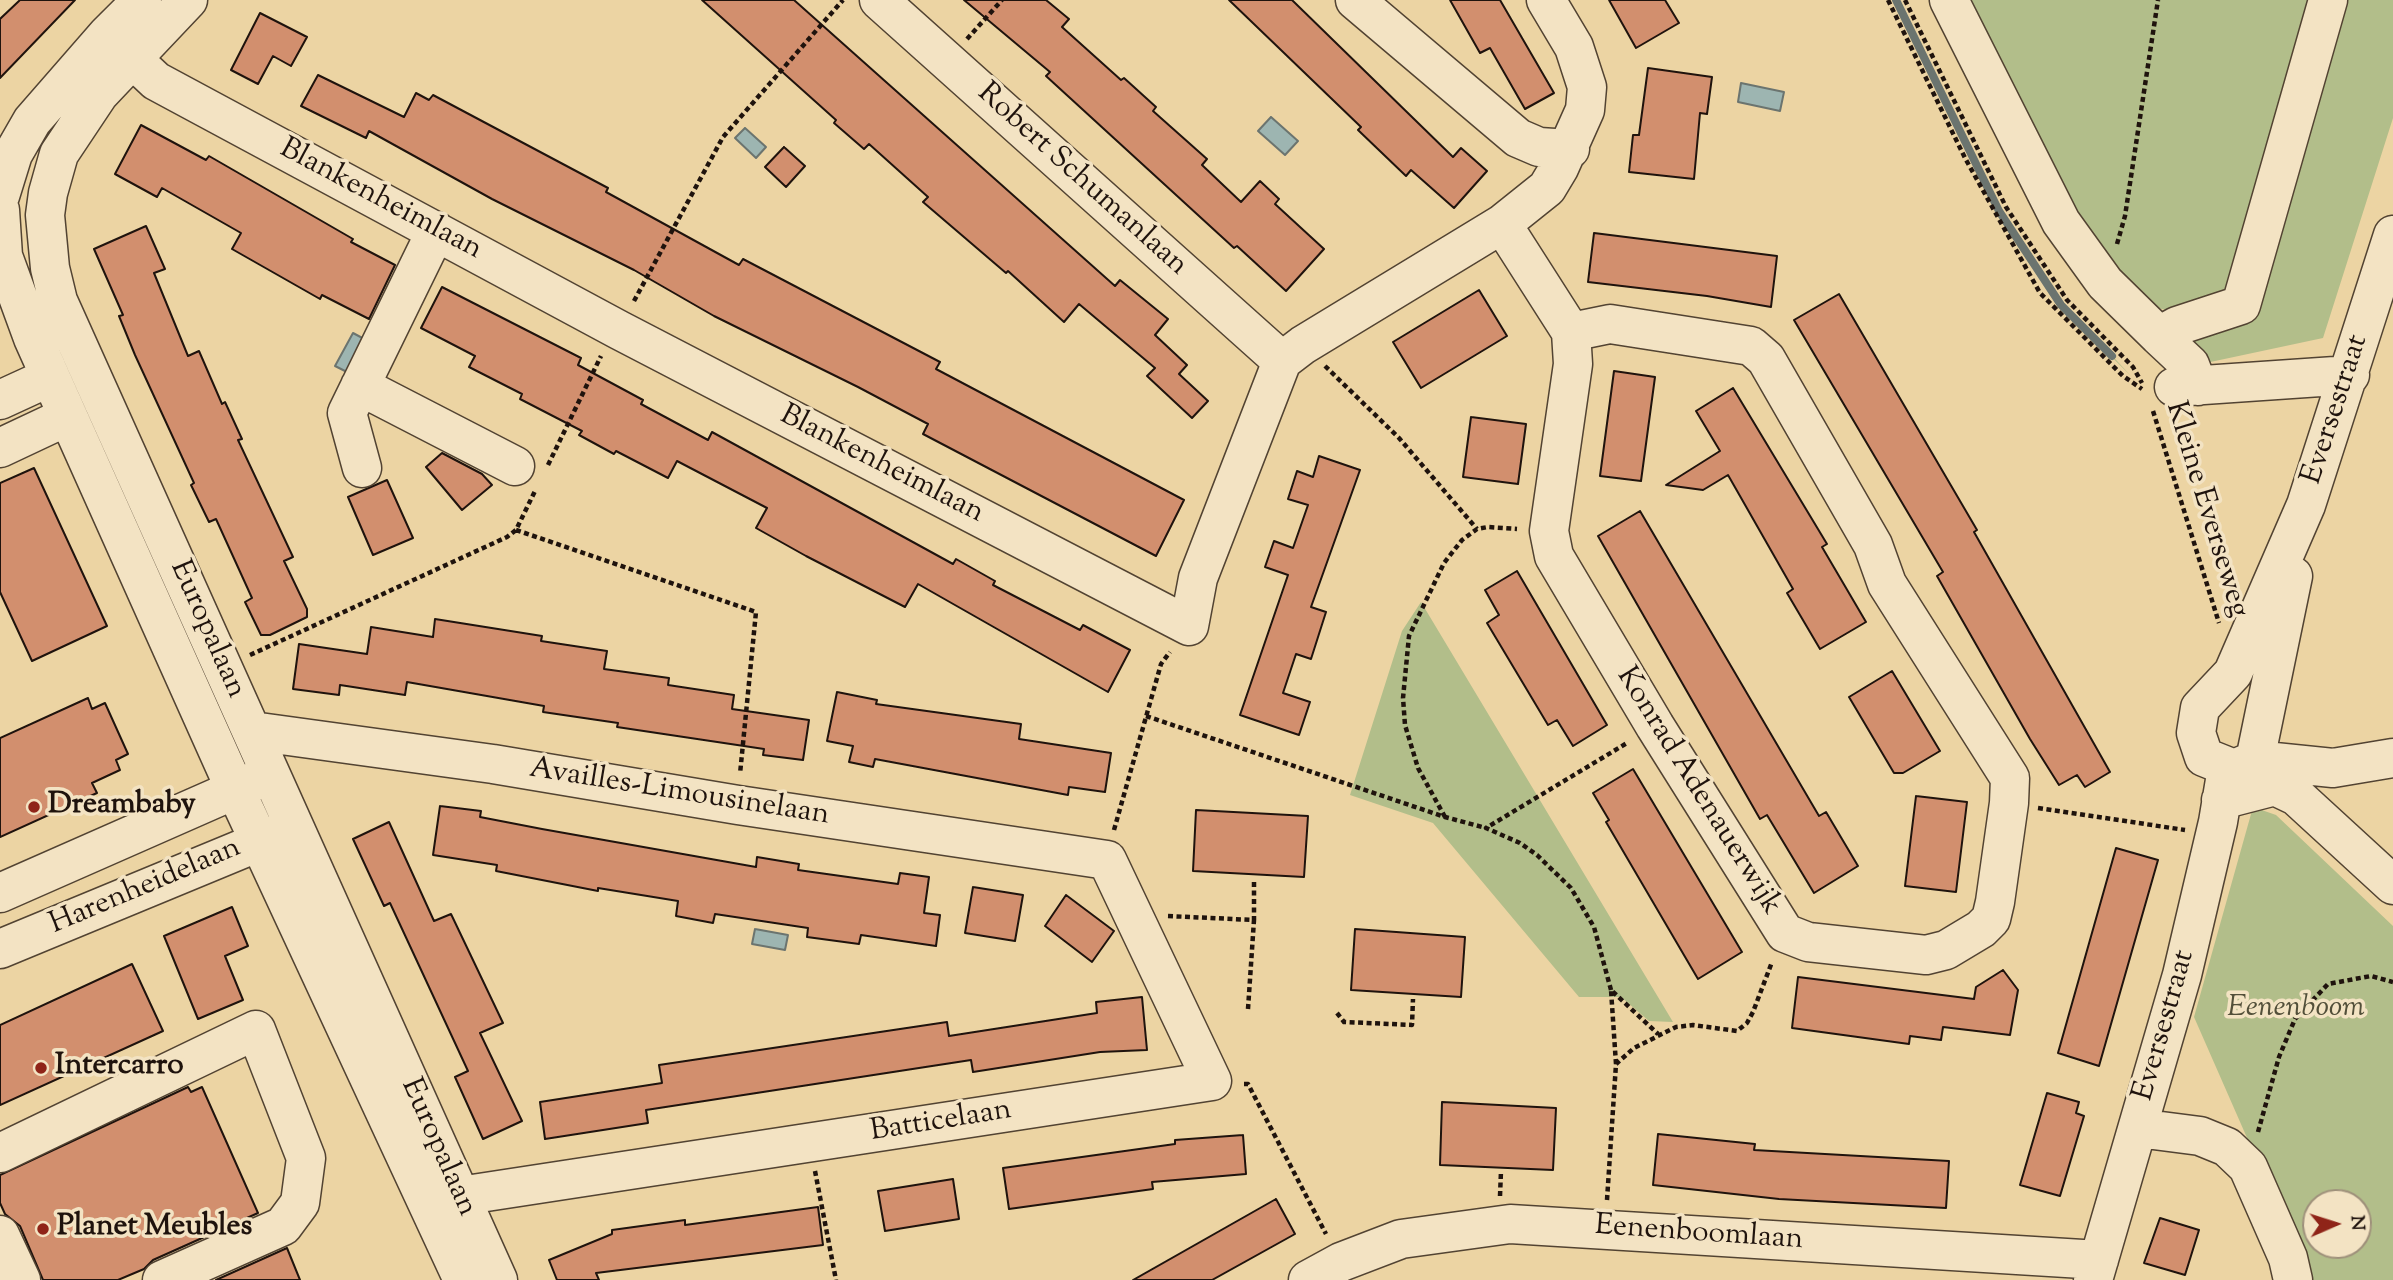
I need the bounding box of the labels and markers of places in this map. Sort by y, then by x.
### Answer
place label: Dreambaby [48,789,196,825]
marker: Dreambaby [26,799,42,815]
place label: Intercarro [55,1050,184,1086]
marker: Intercarro [33,1060,49,1076]
place label: Planet Meubles [57,1211,252,1247]
marker: Planet Meubles [35,1221,51,1237]

